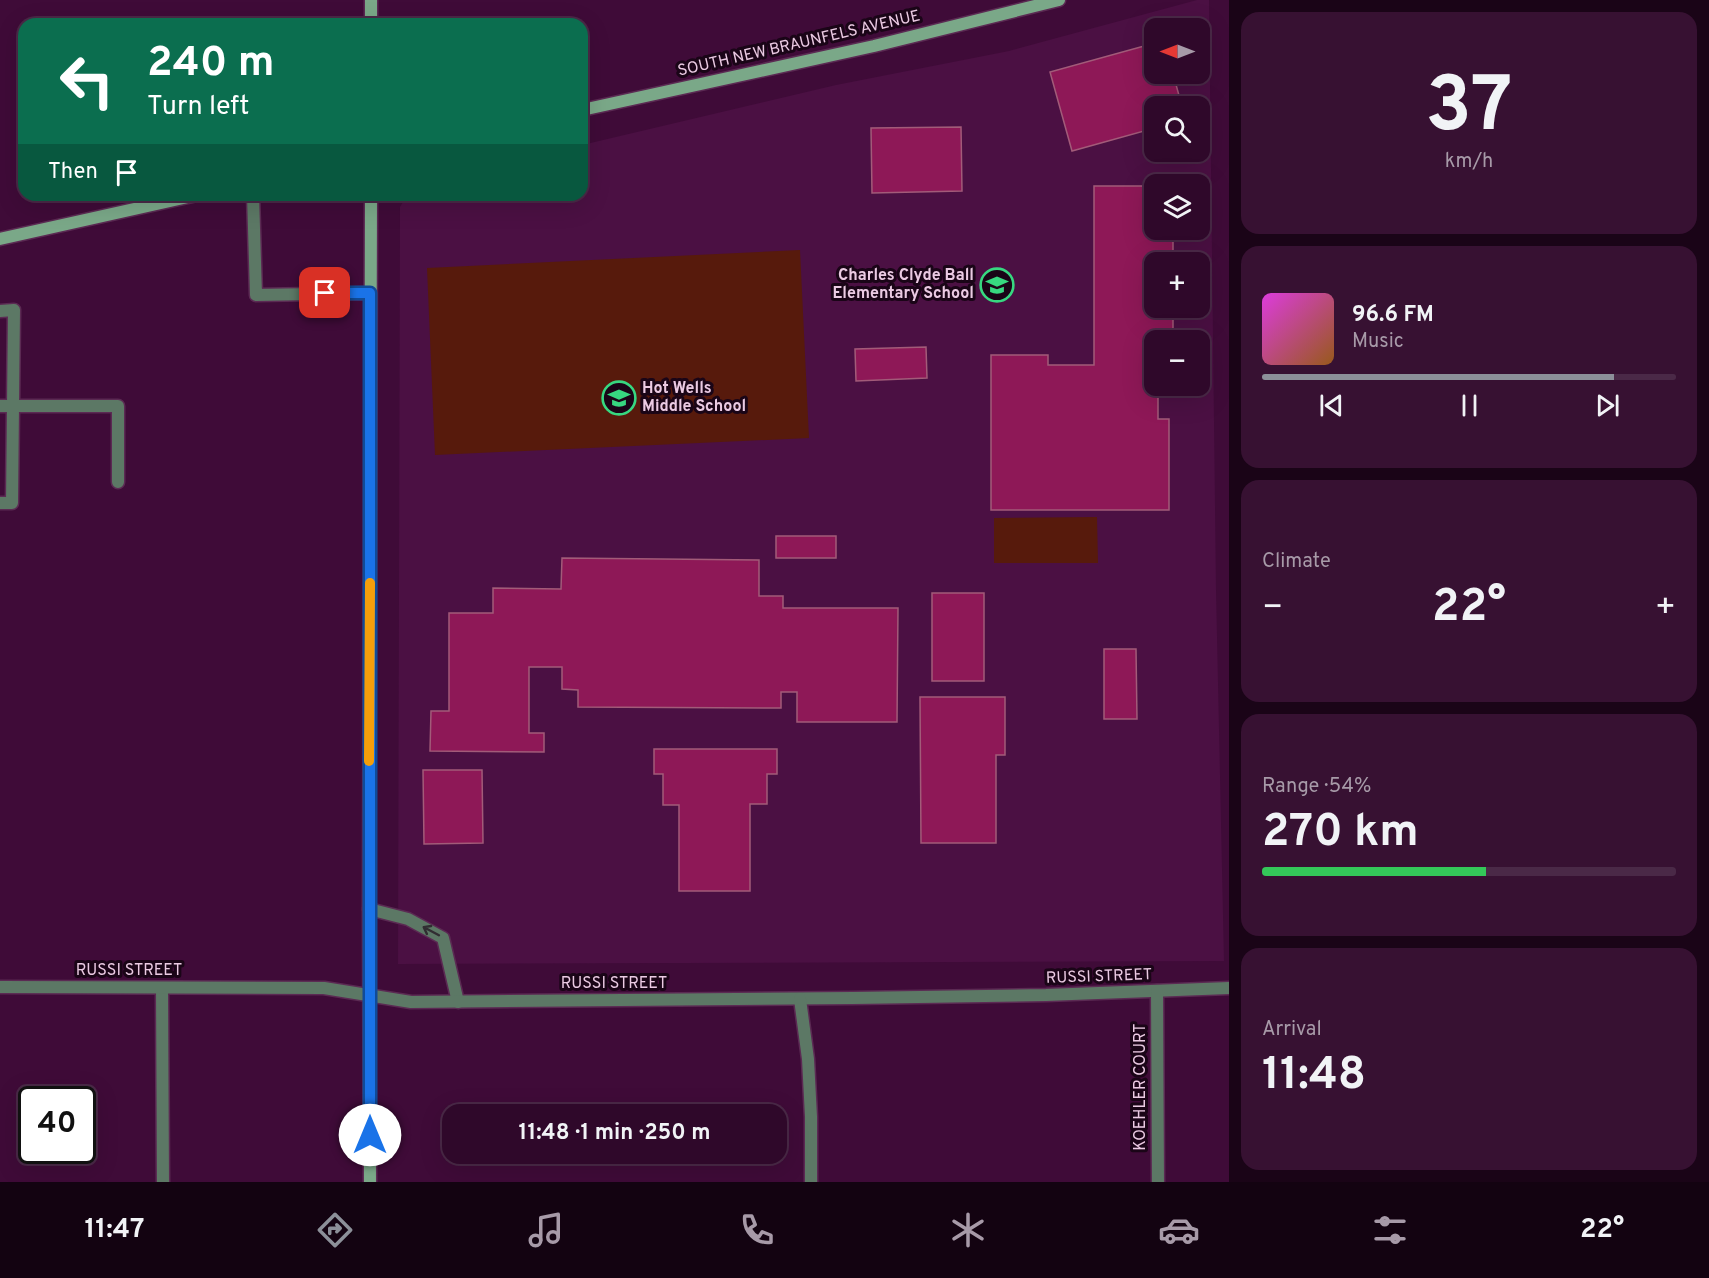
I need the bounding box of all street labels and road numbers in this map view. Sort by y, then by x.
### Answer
street label: SOUTH NEW BRAUNFELS AVENUE [676,6,922,82]
street label: RUSSI STREET [76,961,182,981]
street label: RUSSI STREET [1045,965,1153,989]
street label: RUSSI STREET [561,974,667,994]
street label: KOEHLER COURT [1131,1023,1151,1151]

